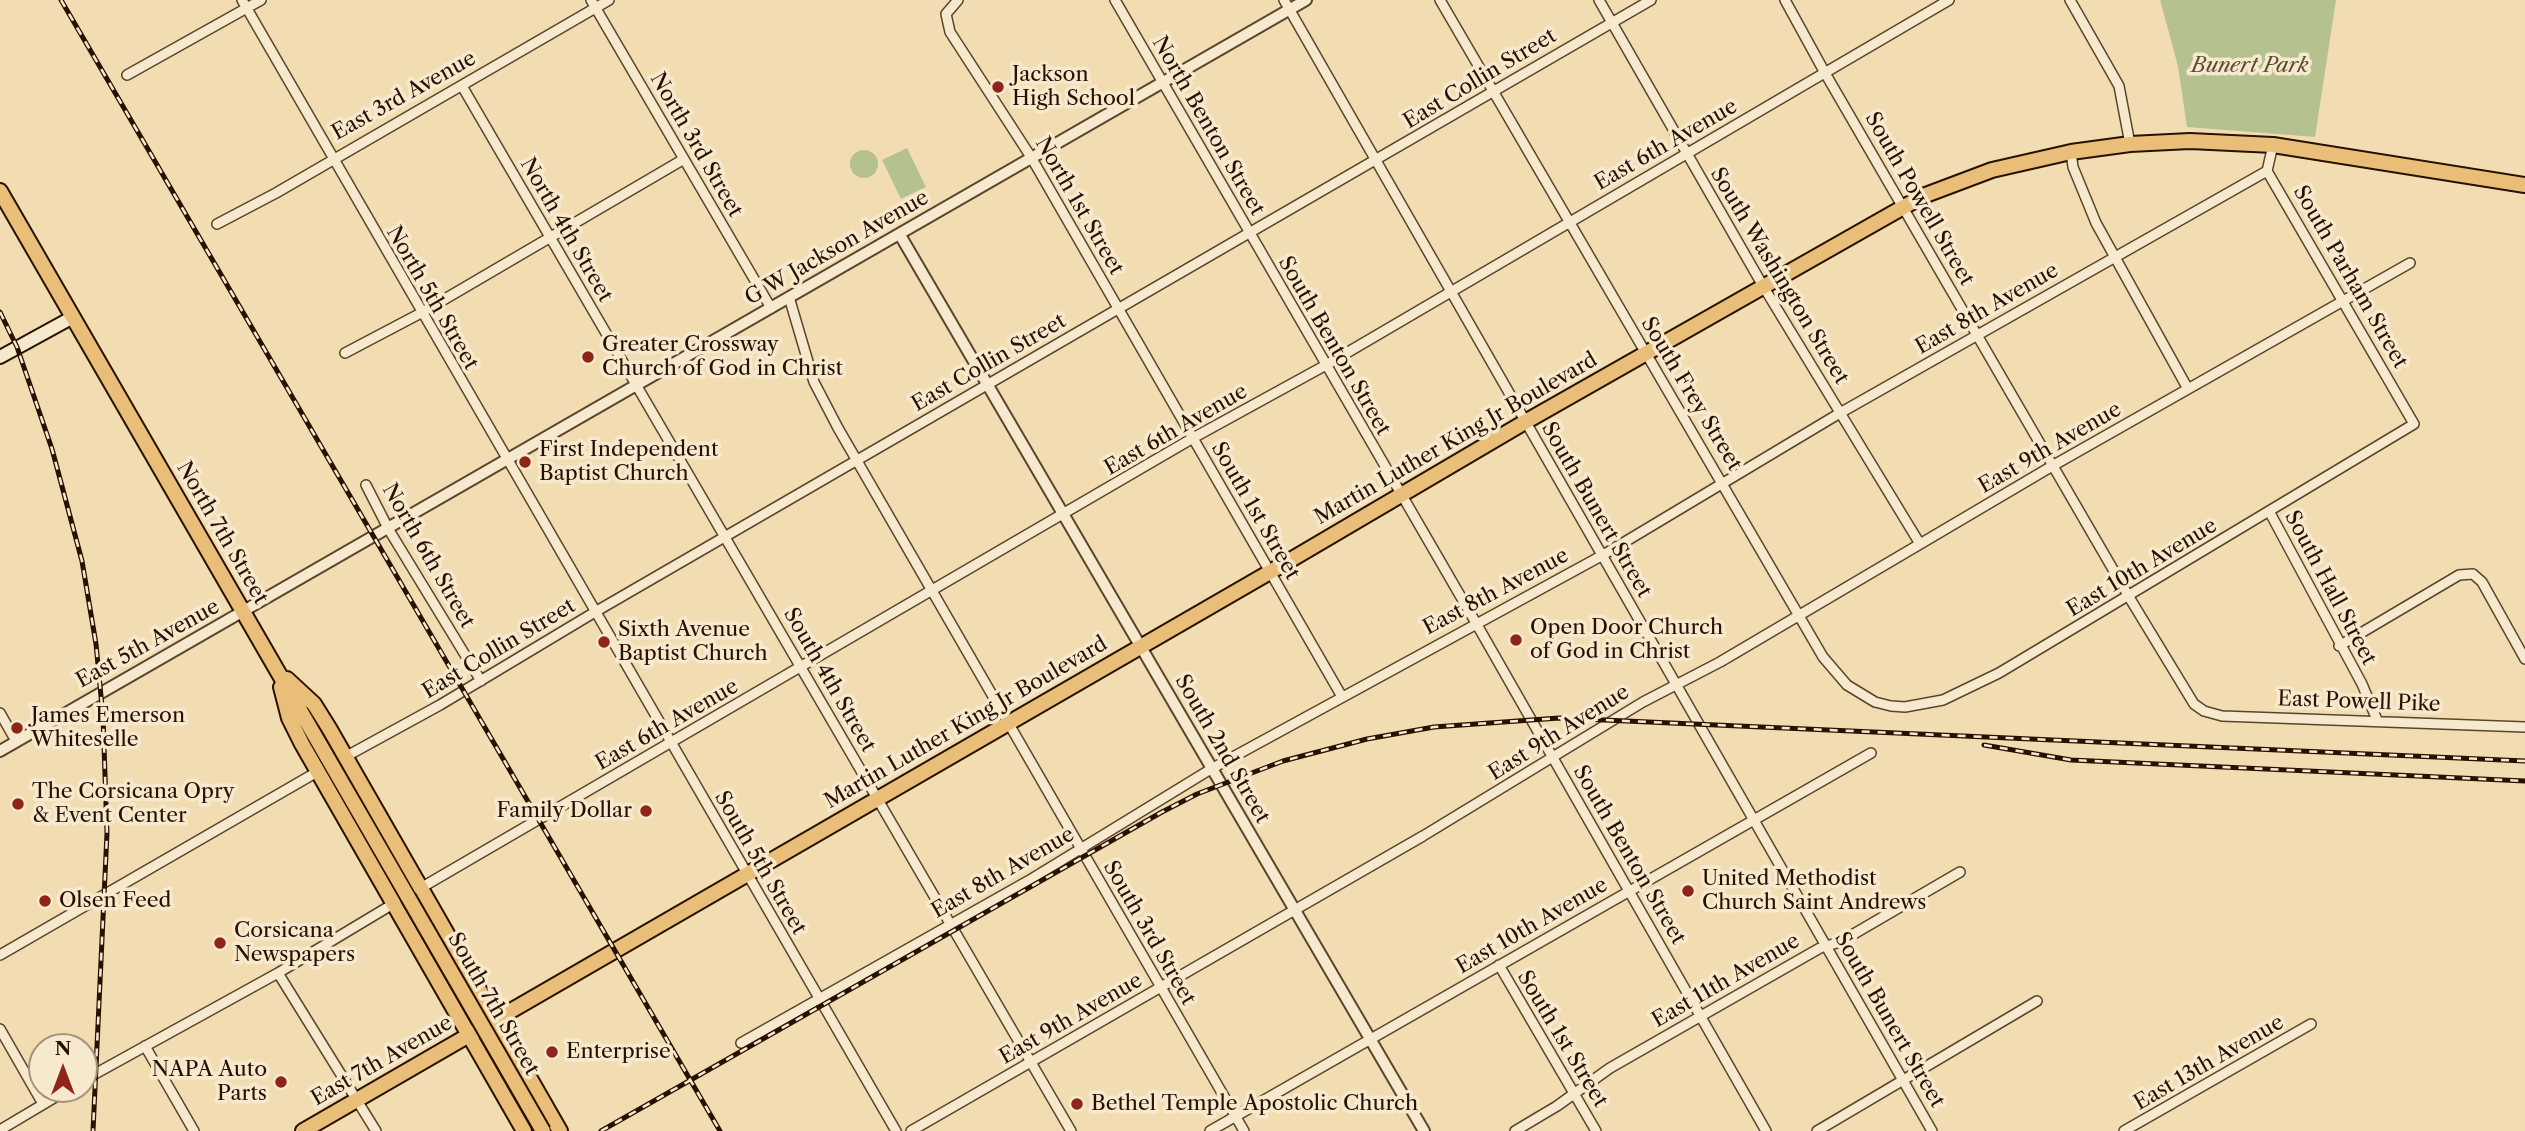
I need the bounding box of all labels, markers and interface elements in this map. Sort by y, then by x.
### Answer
street label: East Collin Street [1399,23,1561,135]
street label: North Benton Street [1146,32,1270,220]
street label: East 3rd Avenue [328,46,480,146]
park label: Bunert Park [2191,53,2309,79]
place label: Jackson High School [1012,62,1135,112]
street label: North 3rd Street [644,68,748,222]
marker: Jackson High School [990,79,1006,95]
street label: East 6th Avenue [1590,94,1742,196]
street label: South Powell Street [1859,108,1979,290]
street label: North 1st Street [1029,133,1129,279]
street label: North 4th Street [514,153,618,307]
street label: South Washington Street [1704,163,1854,389]
street label: South Parham Street [2287,181,2413,373]
street label: G W Jackson Avenue [741,185,933,311]
street label: North 5th Street [381,222,483,374]
street label: South Benton Street [1272,252,1396,440]
street label: East 8th Avenue [1911,258,2063,360]
street label: East Collin Street [907,309,1071,417]
street label: South Frey Street [1635,313,1747,475]
place label: Greater Crossway Church of God in Christ [602,332,843,382]
street label: Martin Luther King Jr Boulevard [1310,347,1602,531]
marker: Greater Crossway Church of God in Christ [580,349,596,365]
street label: East 6th Avenue [1100,379,1252,481]
street label: East 9th Avenue [1974,397,2126,499]
street label: South Bunert Street [1535,418,1657,602]
place label: First Independent Baptist Church [539,437,718,487]
street label: South 1st Street [1205,438,1305,584]
marker: First Independent Baptist Church [517,454,533,470]
street label: North 7th Street [171,457,273,609]
street label: North 6th Street [376,479,480,633]
street label: South Hall Street [2279,507,2381,669]
street label: East 10th Avenue [2062,513,2222,623]
street label: East 8th Avenue [1419,543,1573,641]
street label: East Collin Street [418,593,580,705]
street label: East 5th Avenue [72,594,224,694]
street label: South 4th Street [777,603,881,757]
place label: Open Door Church of God in Christ [1530,615,1723,665]
place label: Sixth Avenue Baptist Church [618,617,768,667]
street label: Martin Luther King Jr Boulevard [820,631,1112,815]
marker: Open Door Church of God in Christ [1508,632,1524,648]
marker: Sixth Avenue Baptist Church [596,634,612,650]
street label: South 2nd Street [1169,670,1275,828]
street label: East 6th Avenue [591,674,743,776]
street label: East 9th Avenue [1484,680,1634,786]
street label: East Powell Pike [2277,687,2441,717]
place label: James Emerson Whiteselle [31,703,185,753]
marker: James Emerson Whiteselle [9,720,25,736]
street label: South Benton Street [1567,761,1691,949]
place label: The Corsicana Opry & Event Center [32,779,235,829]
street label: South 5th Street [709,787,811,939]
marker: The Corsicana Opry & Event Center [10,796,26,812]
place label: Family Dollar [496,798,632,824]
marker: Family Dollar [638,803,654,819]
street label: East 8th Avenue [927,822,1079,924]
street label: South 3rd Street [1097,856,1201,1010]
place label: United Methodist Church Saint Andrews [1702,866,1926,916]
street label: East 10th Avenue [1452,872,1612,980]
marker: United Methodist Church Saint Andrews [1680,883,1696,899]
place label: Olsen Feed [59,888,171,914]
marker: Olsen Feed [37,893,53,909]
place label: Corsicana Newspapers [234,918,355,968]
street label: South 7th Street [442,928,544,1080]
street label: South Bunert Street [1828,928,1950,1112]
street label: East 11th Avenue [1648,929,1804,1033]
marker: Corsicana Newspapers [212,935,228,951]
street label: South 1st Street [1511,966,1613,1112]
street label: East 9th Avenue [995,968,1147,1070]
street label: East 7th Avenue [307,1010,457,1112]
street label: East 13th Avenue [2130,1010,2288,1116]
north arrow [28,1033,98,1103]
text: N [55,1037,71,1060]
place label: Enterprise [566,1039,671,1065]
marker: Enterprise [544,1044,560,1060]
place label: NAPA Auto Parts [152,1057,267,1107]
marker: NAPA Auto Parts [273,1074,289,1090]
place label: Bethel Temple Apostolic Church [1091,1091,1418,1117]
marker: Bethel Temple Apostolic Church [1069,1096,1085,1112]

